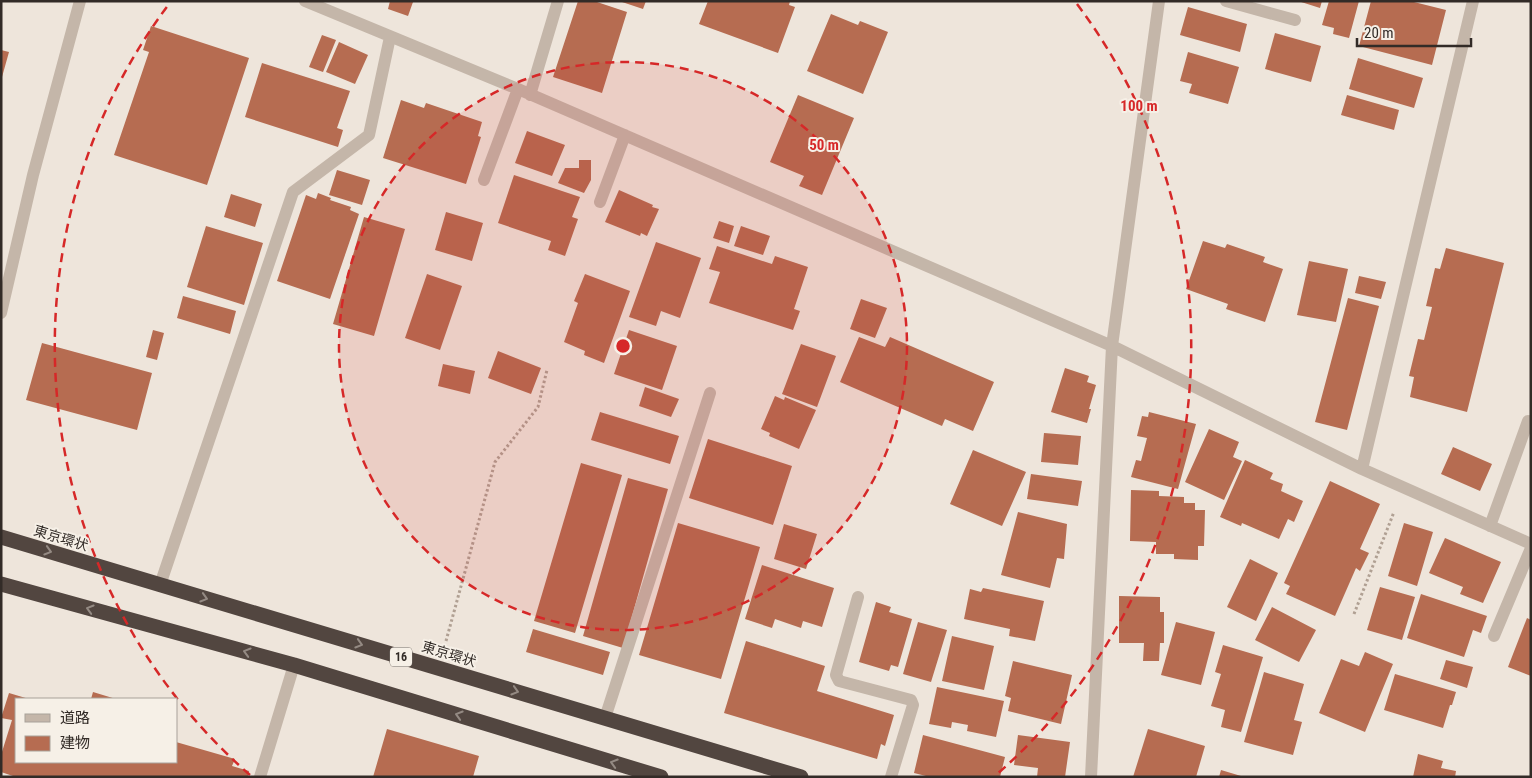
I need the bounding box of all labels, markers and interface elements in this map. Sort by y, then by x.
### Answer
scale bar [1357,15,1471,47]
text: 20 m [1364,24,1394,42]
text: 100 m [1120,97,1158,115]
text: 50 m [809,136,839,154]
centre of rings [614,337,632,355]
street label: 東京環状 [32,522,90,554]
one-way arrow [43,545,52,555]
one-way arrow [199,592,207,602]
one-way arrow [87,604,95,614]
street label: 東京環状 [420,638,478,670]
one-way arrow [355,639,363,649]
one-way arrow [243,648,251,658]
road number: 16 [390,648,412,666]
one-way arrow [510,686,518,696]
legend [15,698,178,763]
text: 道路 [60,709,90,727]
one-way arrow [455,711,463,721]
text: 建物 [60,734,90,752]
one-way arrow [611,758,619,768]

